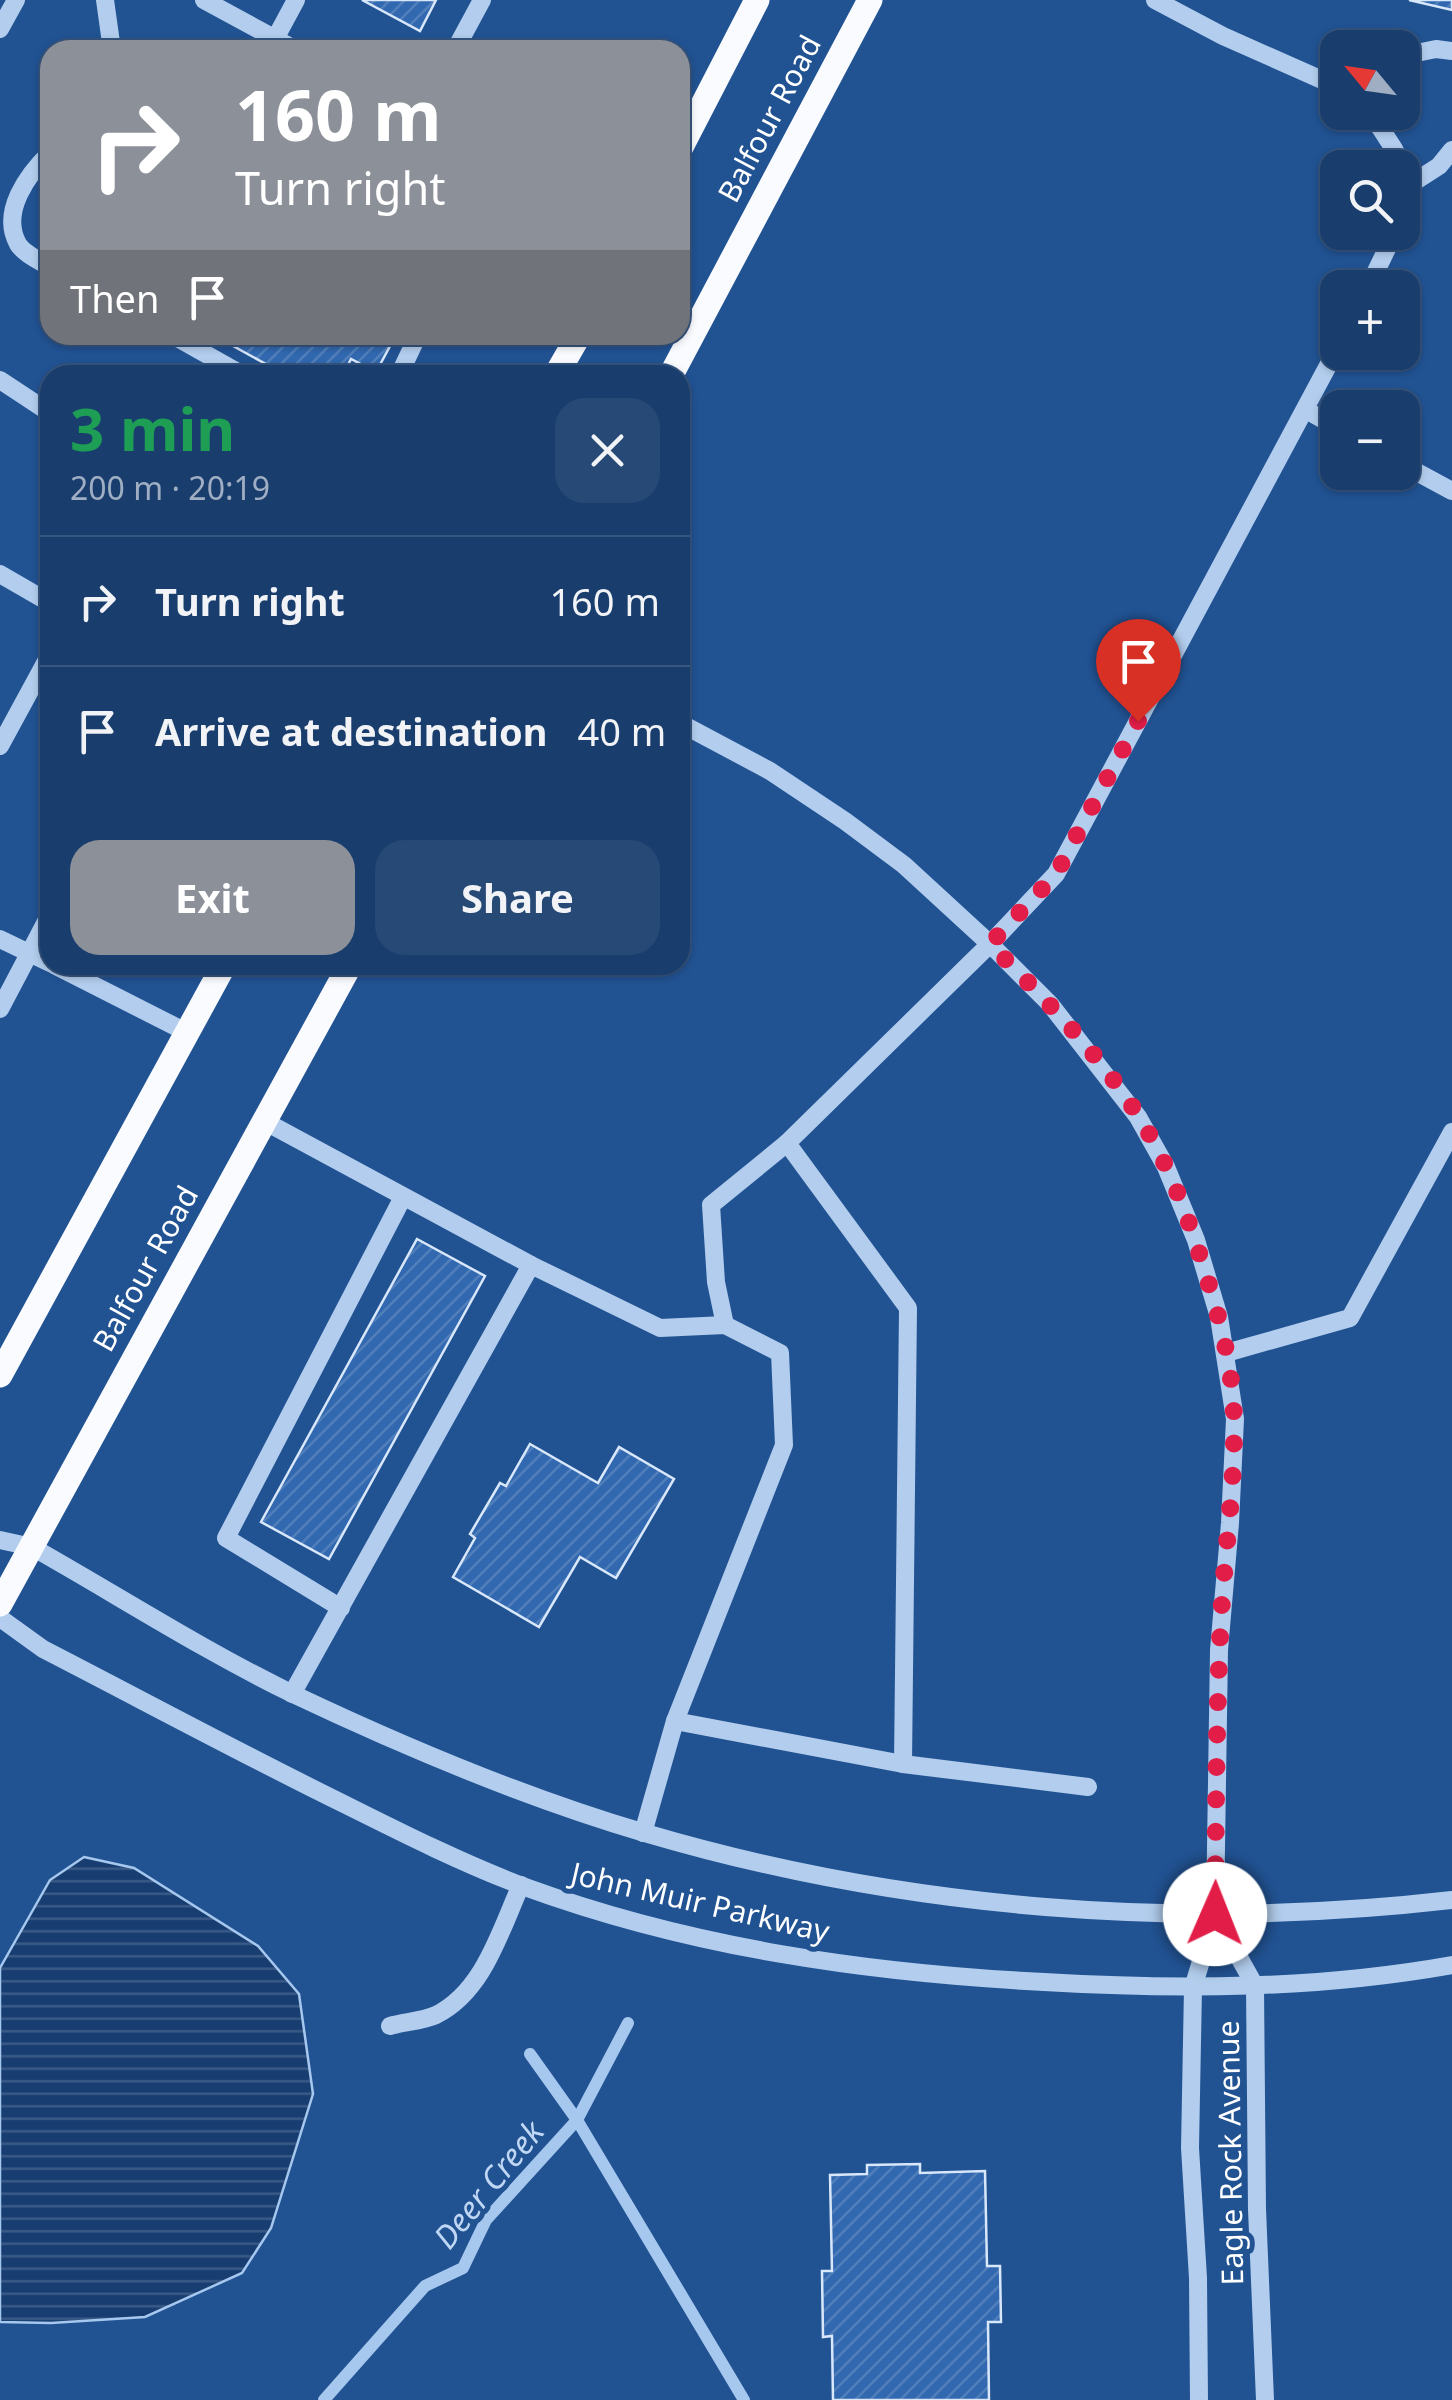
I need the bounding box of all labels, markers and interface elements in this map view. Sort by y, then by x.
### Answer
street label: Balfour Road [708,28,830,209]
north arrow [1320,30,1420,130]
map controls [1320,30,1420,490]
text: 160 m [235,66,442,162]
icon: right [70,80,200,210]
button: search [1320,150,1420,250]
text: Turn right [235,157,446,218]
icon: arrive [180,270,235,325]
button: + [1320,270,1420,370]
text: Then [70,272,160,324]
text: 3 min [70,387,235,469]
button: − [1320,390,1420,490]
button: close [555,398,660,503]
text: 200 m · 20:19 [70,466,270,509]
icon: right [70,574,125,629]
text: Turn right [155,575,345,627]
text: 160 m [549,575,660,627]
pin [1096,619,1181,722]
icon: arrive [1111,634,1166,689]
icon: arrive [70,704,125,759]
text: Arrive at destination [155,705,547,757]
text: 40 m [577,705,666,757]
button: Exit [70,840,355,955]
button: Share [375,840,660,955]
street label: Balfour Road [82,1178,207,1358]
street label: John Muir Parkway [564,1851,834,1951]
position arrow [1163,1862,1267,1966]
street label: Eagle Rock Avenue [1207,2020,1252,2286]
water label: Deer Creek [423,2110,553,2257]

